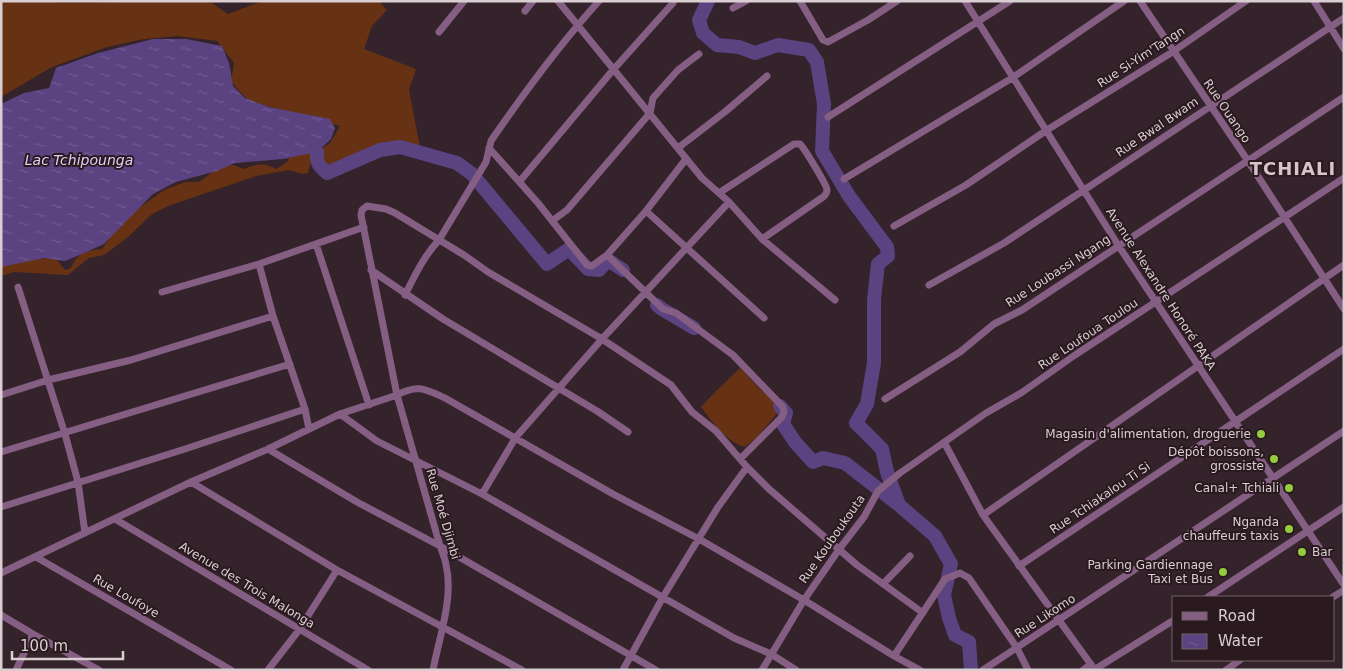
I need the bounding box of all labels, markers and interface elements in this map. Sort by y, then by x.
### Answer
street label: Rue Si-Yim'Tangn [1095,24,1187,90]
street label: Rue Ouango [1201,77,1253,145]
street label: Rue Bwal Bwam [1113,94,1201,160]
water label: Lac Tchipounga [25,152,133,168]
district label: TCHIALI [1250,158,1336,179]
street label: Avenue Alexandre Honoré PAKA [1103,205,1219,373]
street label: Rue Loubassi Ngang [1003,232,1113,310]
street label: Rue Loufoua Toulou [1036,296,1140,372]
place label: Magasin d'alimentation, droguerie [1045,427,1251,441]
marker: Magasin d'alimentation, droguerie [1255,428,1267,440]
place label: Dépôt boissons, grossiste [1168,445,1264,473]
marker: Dépôt boissons, grossiste [1268,453,1280,465]
street label: Rue Tchiakalou Ti Si [1047,459,1153,537]
street label: Rue Moé Djimbi [423,467,463,561]
place label: Canal+ Tchiali [1194,481,1279,495]
marker: Canal+ Tchiali [1283,482,1295,494]
street label: Rue Kouboukouta [796,492,868,586]
place label: Nganda chauffeurs taxis [1183,515,1279,543]
marker: Nganda chauffeurs taxis [1283,523,1295,535]
street label: Avenue des Trois Malonga [177,539,317,631]
place label: Bar [1312,545,1333,559]
marker: Bar [1296,546,1308,558]
place label: Parking Gardiennage Taxi et Bus [1087,558,1213,586]
marker: Parking Gardiennage Taxi et Bus [1217,566,1229,578]
street label: Rue Loufoye [90,571,162,621]
street label: Rue Likomo [1012,591,1078,641]
legend [1172,596,1335,661]
text: Road [1218,607,1256,625]
scale bar [12,628,124,660]
text: Water [1218,632,1263,650]
text: 100 m [20,637,68,655]

